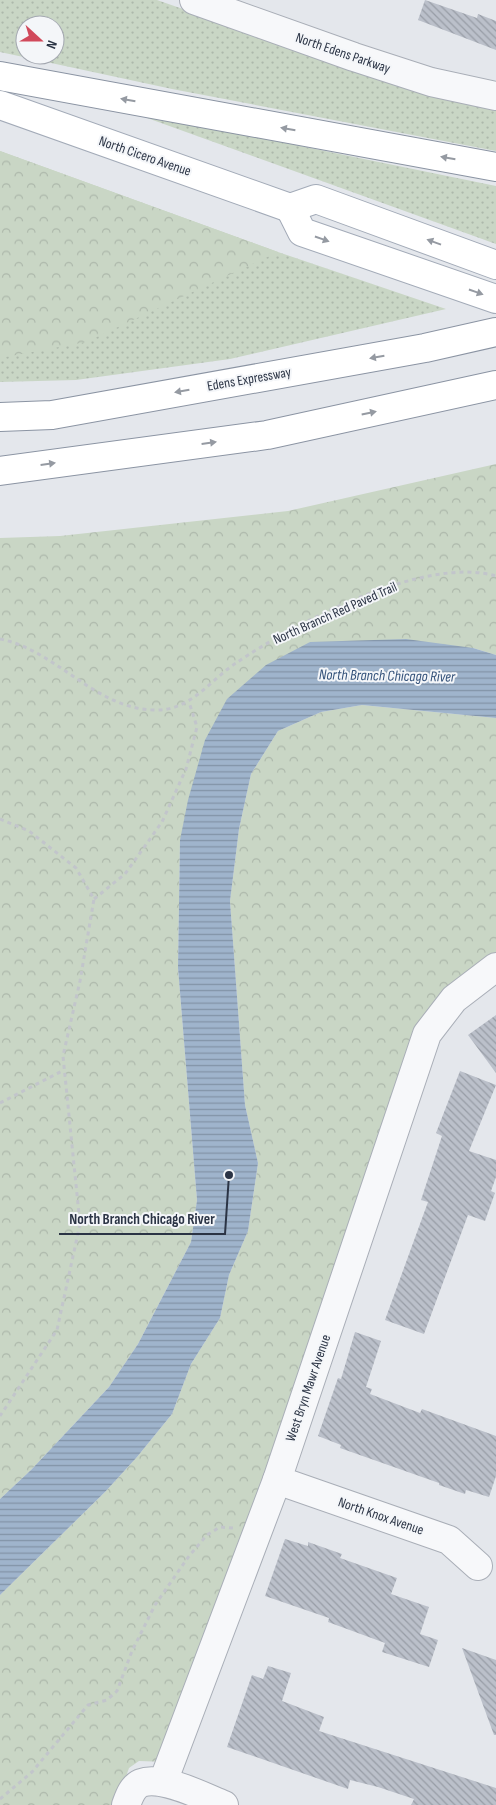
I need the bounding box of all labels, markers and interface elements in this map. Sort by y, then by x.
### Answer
north arrow [15,15,65,65]
street label: North Edens Parkway [293,29,393,77]
text: N [42,38,61,51]
one-way arrow [120,95,136,103]
one-way arrow [281,125,296,133]
street label: North Cicero Avenue [97,132,193,180]
one-way arrow [440,154,456,162]
one-way arrow [315,236,330,243]
one-way arrow [426,238,441,246]
one-way arrow [469,289,484,296]
one-way arrow [368,353,384,361]
street label: Edens Expressway [206,363,293,395]
one-way arrow [175,387,190,395]
one-way arrow [361,409,377,417]
one-way arrow [202,438,218,446]
one-way arrow [41,460,57,468]
street label: North Branch Red Paved Trail [270,578,400,648]
water label: North Branch Chicago River [319,665,456,687]
callout: North Branch Chicago River [59,1204,225,1234]
text: North Branch Chicago River [69,1210,215,1229]
street label: West Bryn Mawr Avenue [282,1332,334,1444]
street label: North Knox Avenue [336,1493,426,1539]

